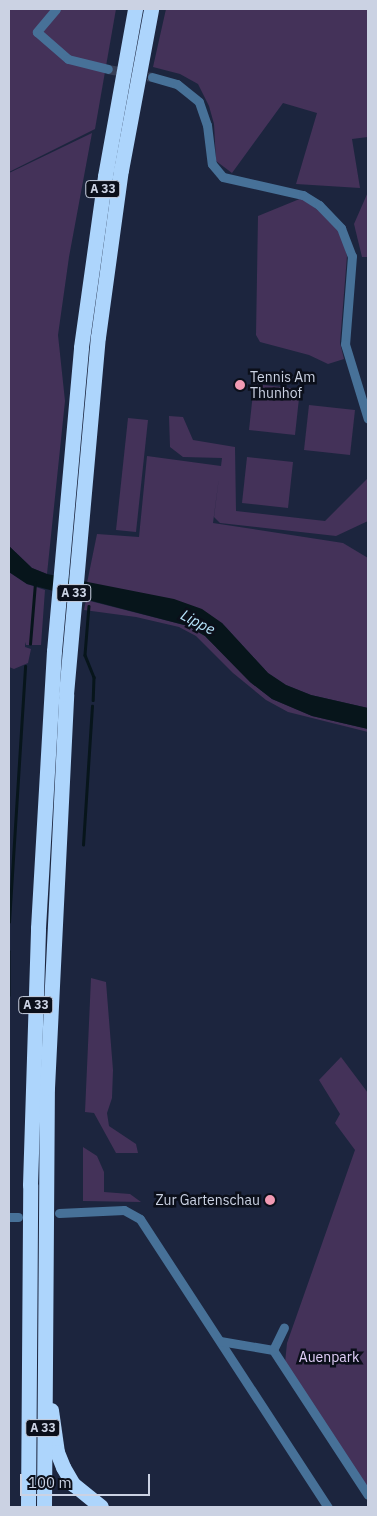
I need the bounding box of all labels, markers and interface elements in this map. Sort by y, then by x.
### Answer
road number: A 33 [84,180,122,198]
place label: Tennis Am Thunhof [250,369,316,402]
marker: Tennis Am Thunhof [234,379,246,391]
road number: A 33 [55,584,93,602]
water label: Lippe [178,606,218,638]
road number: A 33 [17,996,55,1014]
place label: Zur Gartenschau [155,1192,260,1208]
marker: Zur Gartenschau [264,1194,276,1206]
park label: Auenpark [299,1349,359,1365]
road number: A 33 [24,1419,62,1438]
scale bar [22,1464,152,1496]
text: 100 m [28,1473,72,1492]

